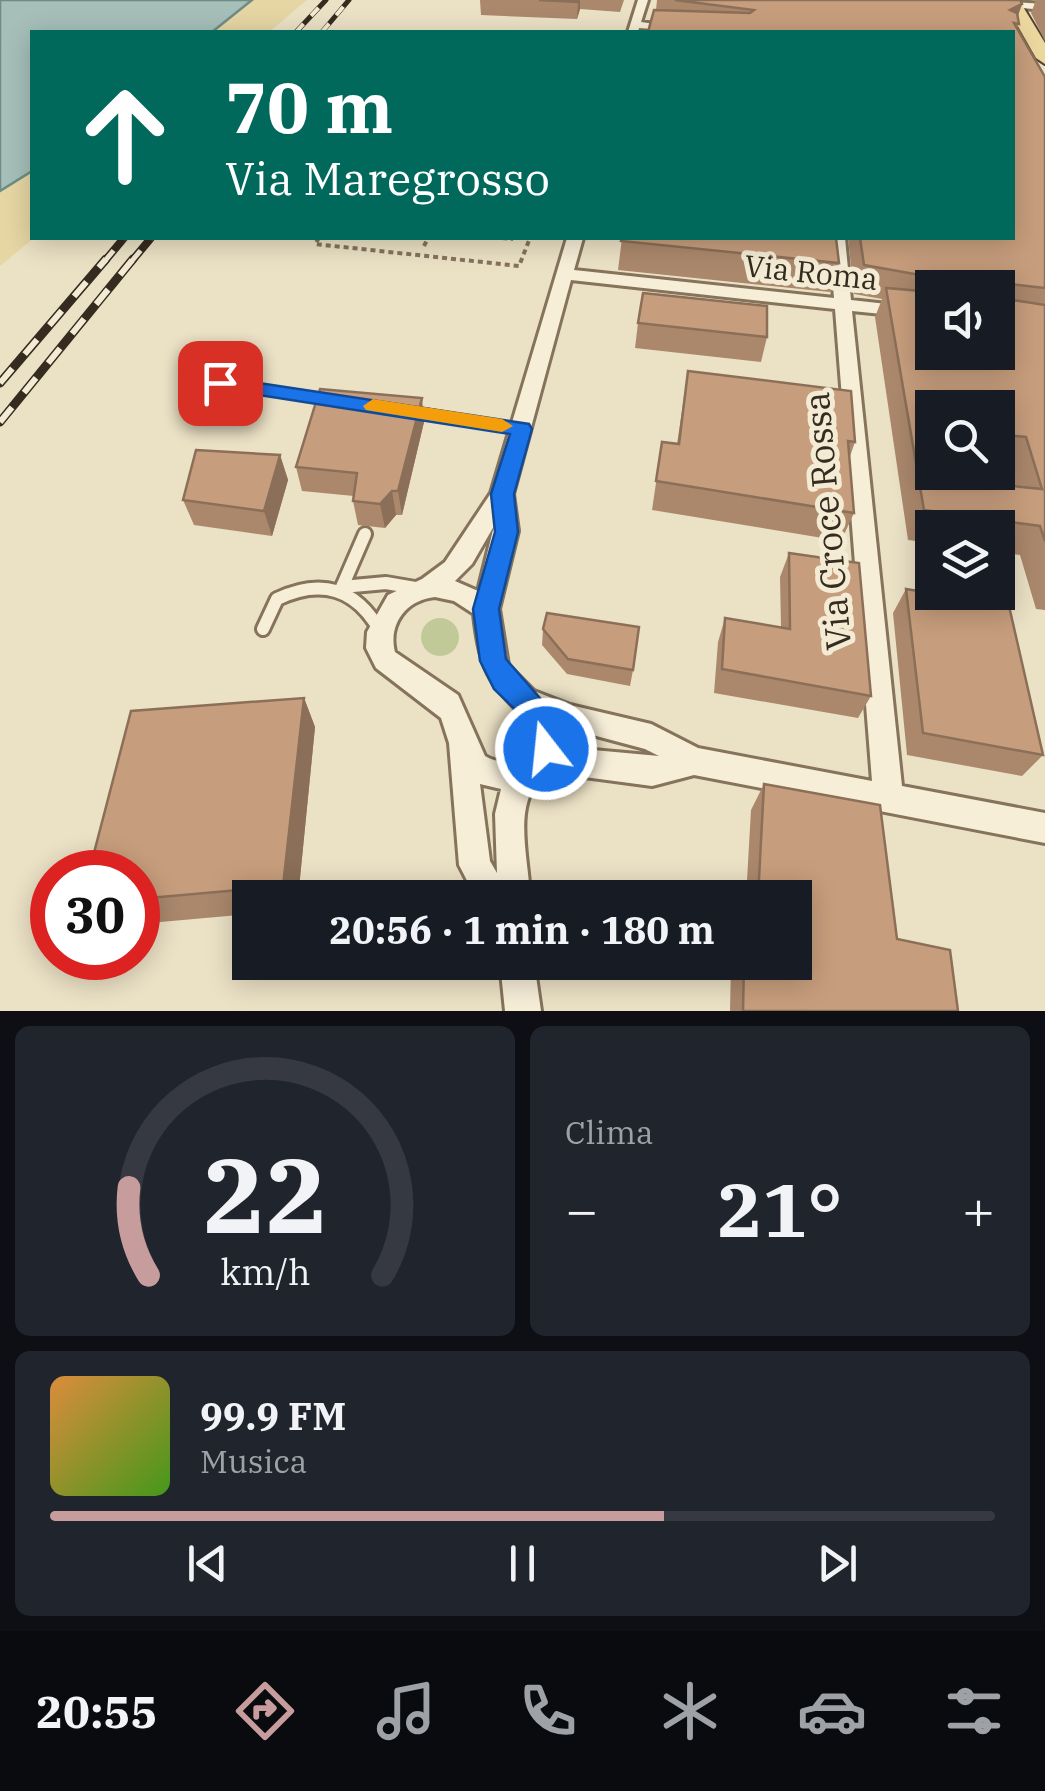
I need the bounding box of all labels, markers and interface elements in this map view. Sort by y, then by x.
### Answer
text: 70 m [225,61,393,152]
icon: ahead [60,70,190,200]
text: Via Maregrosso [225,149,550,207]
street label: Via Roma [743,245,880,298]
map controls [915,270,1015,610]
button: sound [915,270,1015,370]
pin [178,341,263,426]
icon: arrive [193,356,248,411]
street label: Via Croce Rossa [793,390,861,652]
button: search [915,390,1015,490]
button: layers [915,510,1015,610]
position arrow [494,697,598,801]
speed limit sign: 30 [30,850,160,980]
text: 20:56 · 1 min · 180 m [329,905,715,954]
text: Clima [565,1111,653,1153]
text: 22 [203,1126,327,1262]
text: 21° [717,1160,843,1258]
text: − [565,1174,598,1245]
text: + [962,1174,995,1245]
text: km/h [220,1248,310,1295]
text: 99.9 FM [200,1391,346,1440]
text: Musica [200,1440,307,1482]
icon: previous [180,1536,235,1591]
icon: pause [495,1536,550,1591]
icon: next [810,1536,865,1591]
icon: directions [230,1676,300,1746]
icon: music [371,1676,441,1746]
icon: phone [513,1676,583,1746]
icon: climate [655,1676,725,1746]
icon: car [797,1676,867,1746]
icon: filters [939,1676,1009,1746]
text: 20:55 [36,1682,158,1740]

